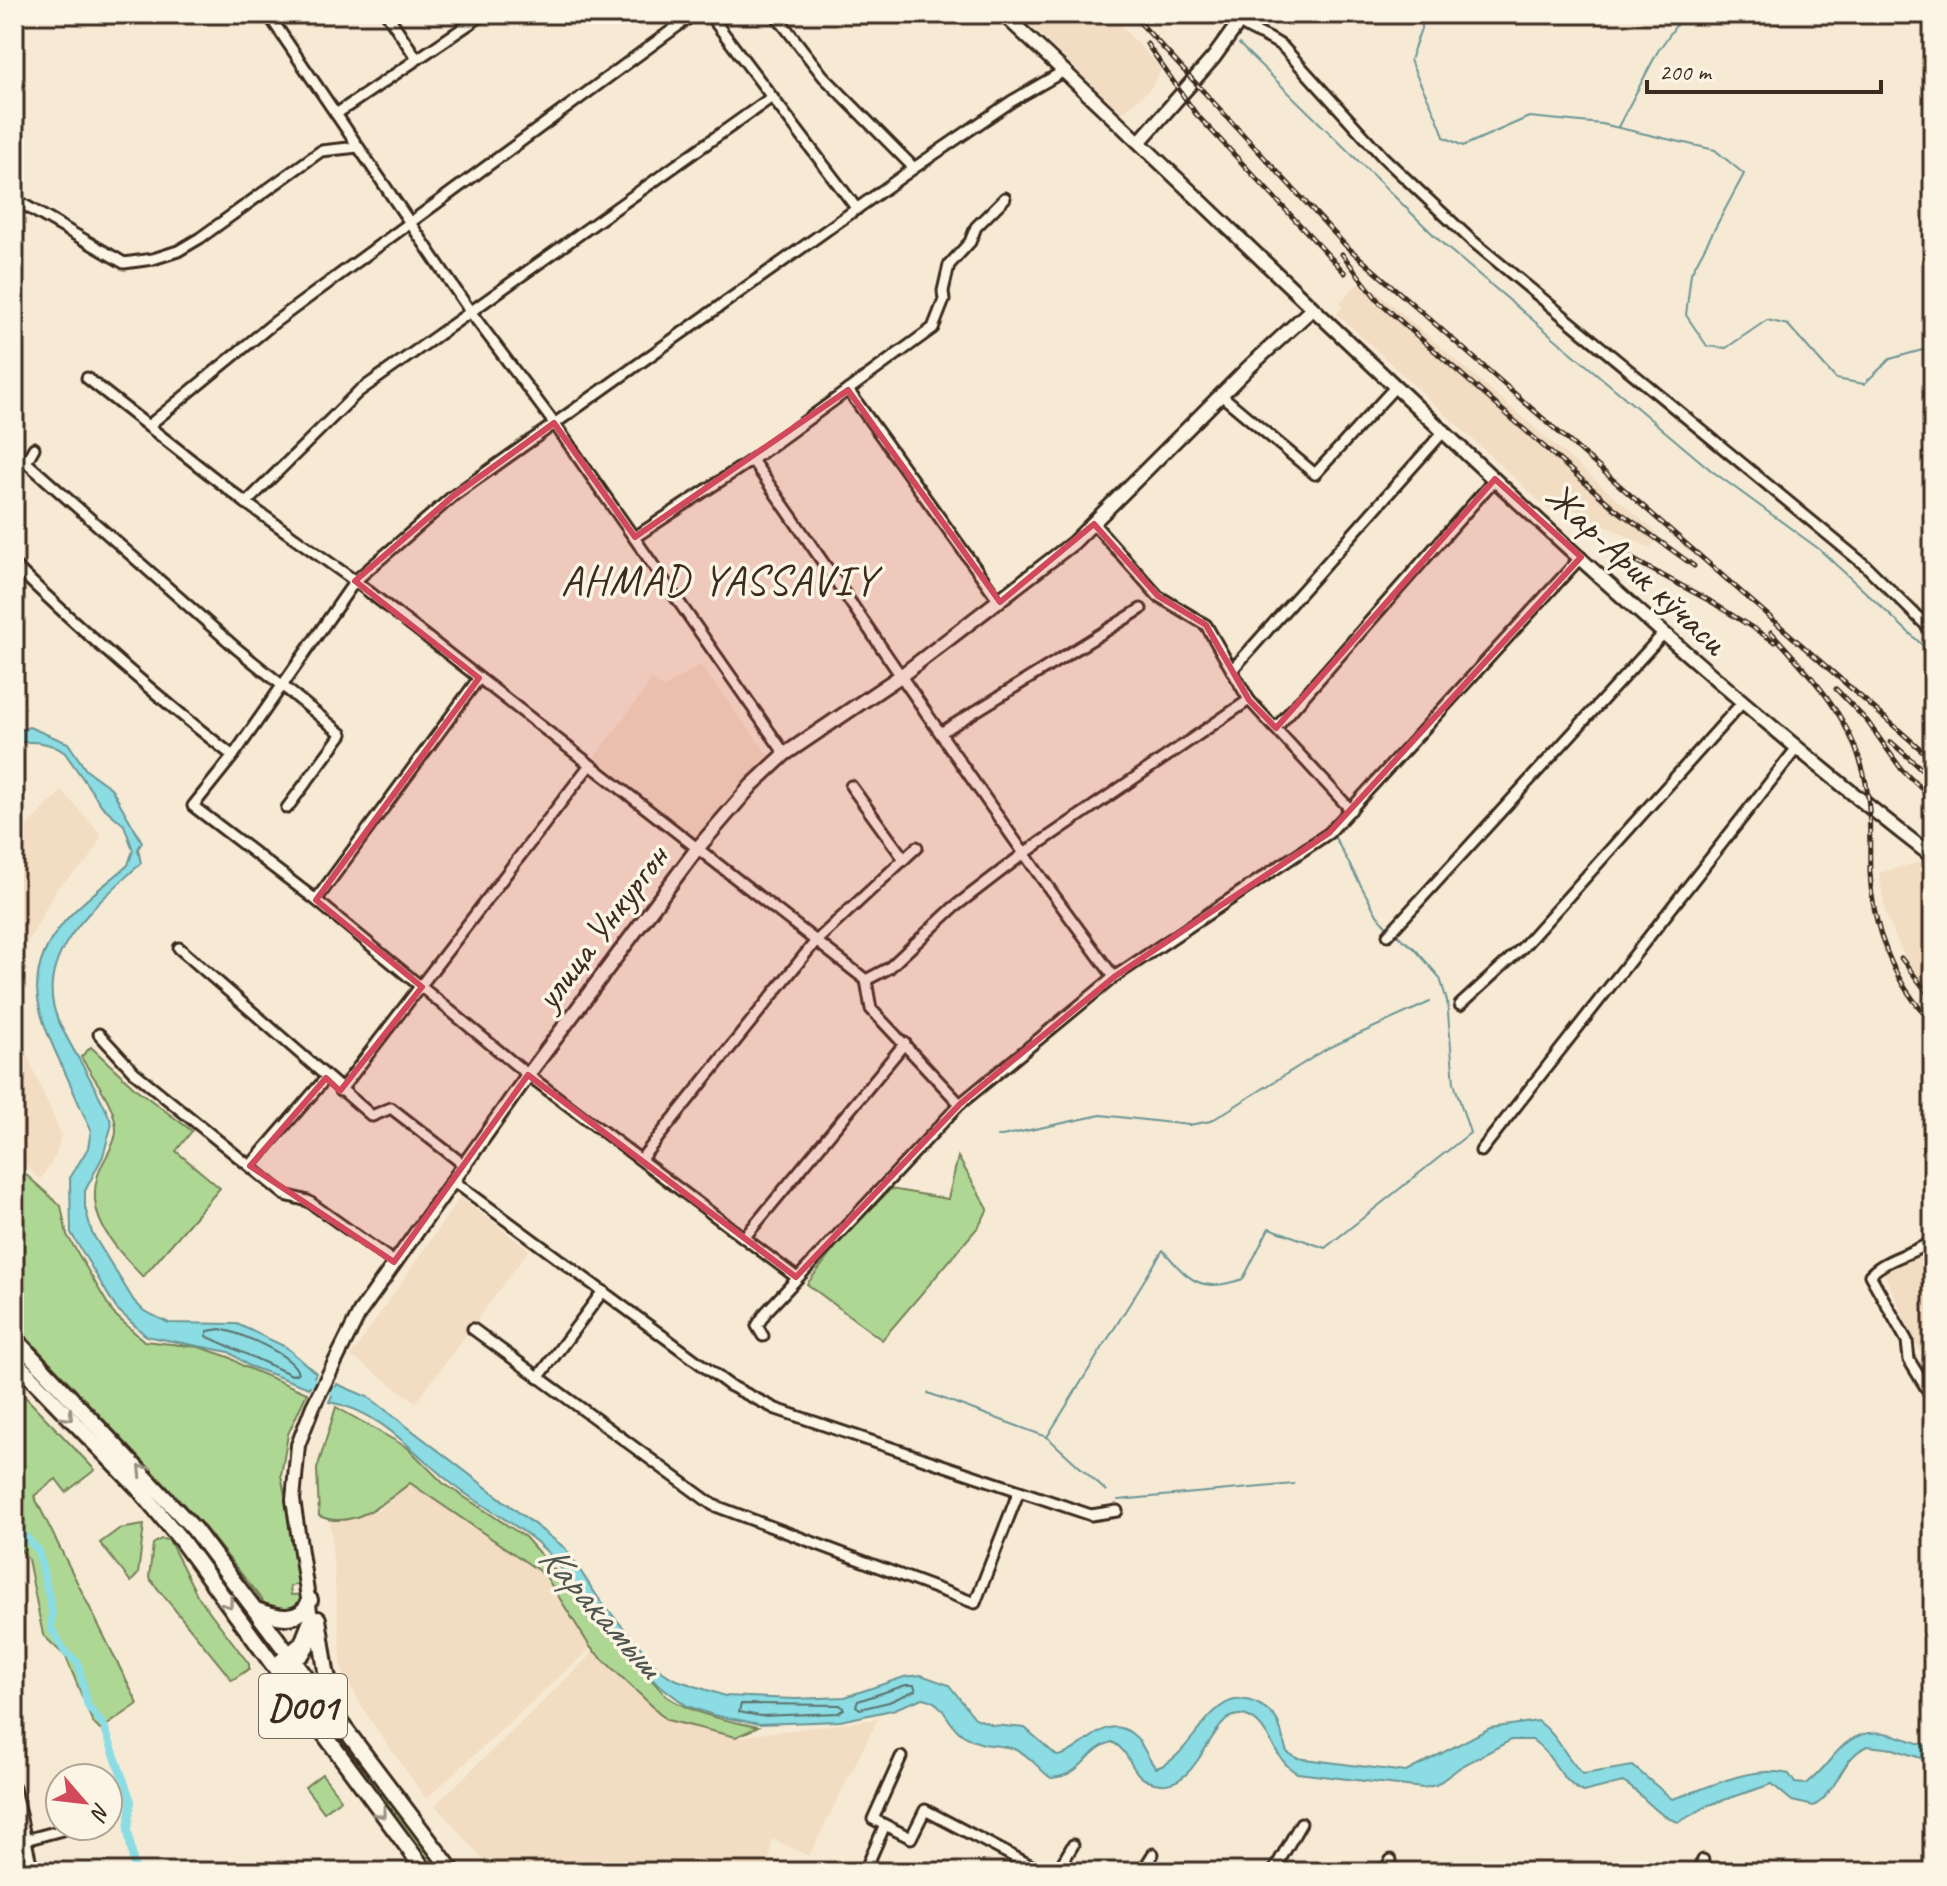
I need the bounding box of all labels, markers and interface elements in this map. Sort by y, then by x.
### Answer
scale bar [1647,44,1881,94]
text: 200 m [1659,57,1713,87]
street label: Жар-Арик кўчаси [1536,472,1739,666]
district label: AHMAD YASSAVIY [561,554,883,607]
street label: улица Ункургон [523,834,680,1021]
one-way arrow [59,1407,73,1421]
one-way arrow [138,1465,152,1480]
water label: Каракамыш [528,1533,677,1691]
one-way arrow [218,1594,232,1609]
road number: D001 [259,1674,347,1738]
north arrow [44,1762,124,1842]
text: N [84,1798,116,1826]
one-way arrow [371,1804,386,1818]

